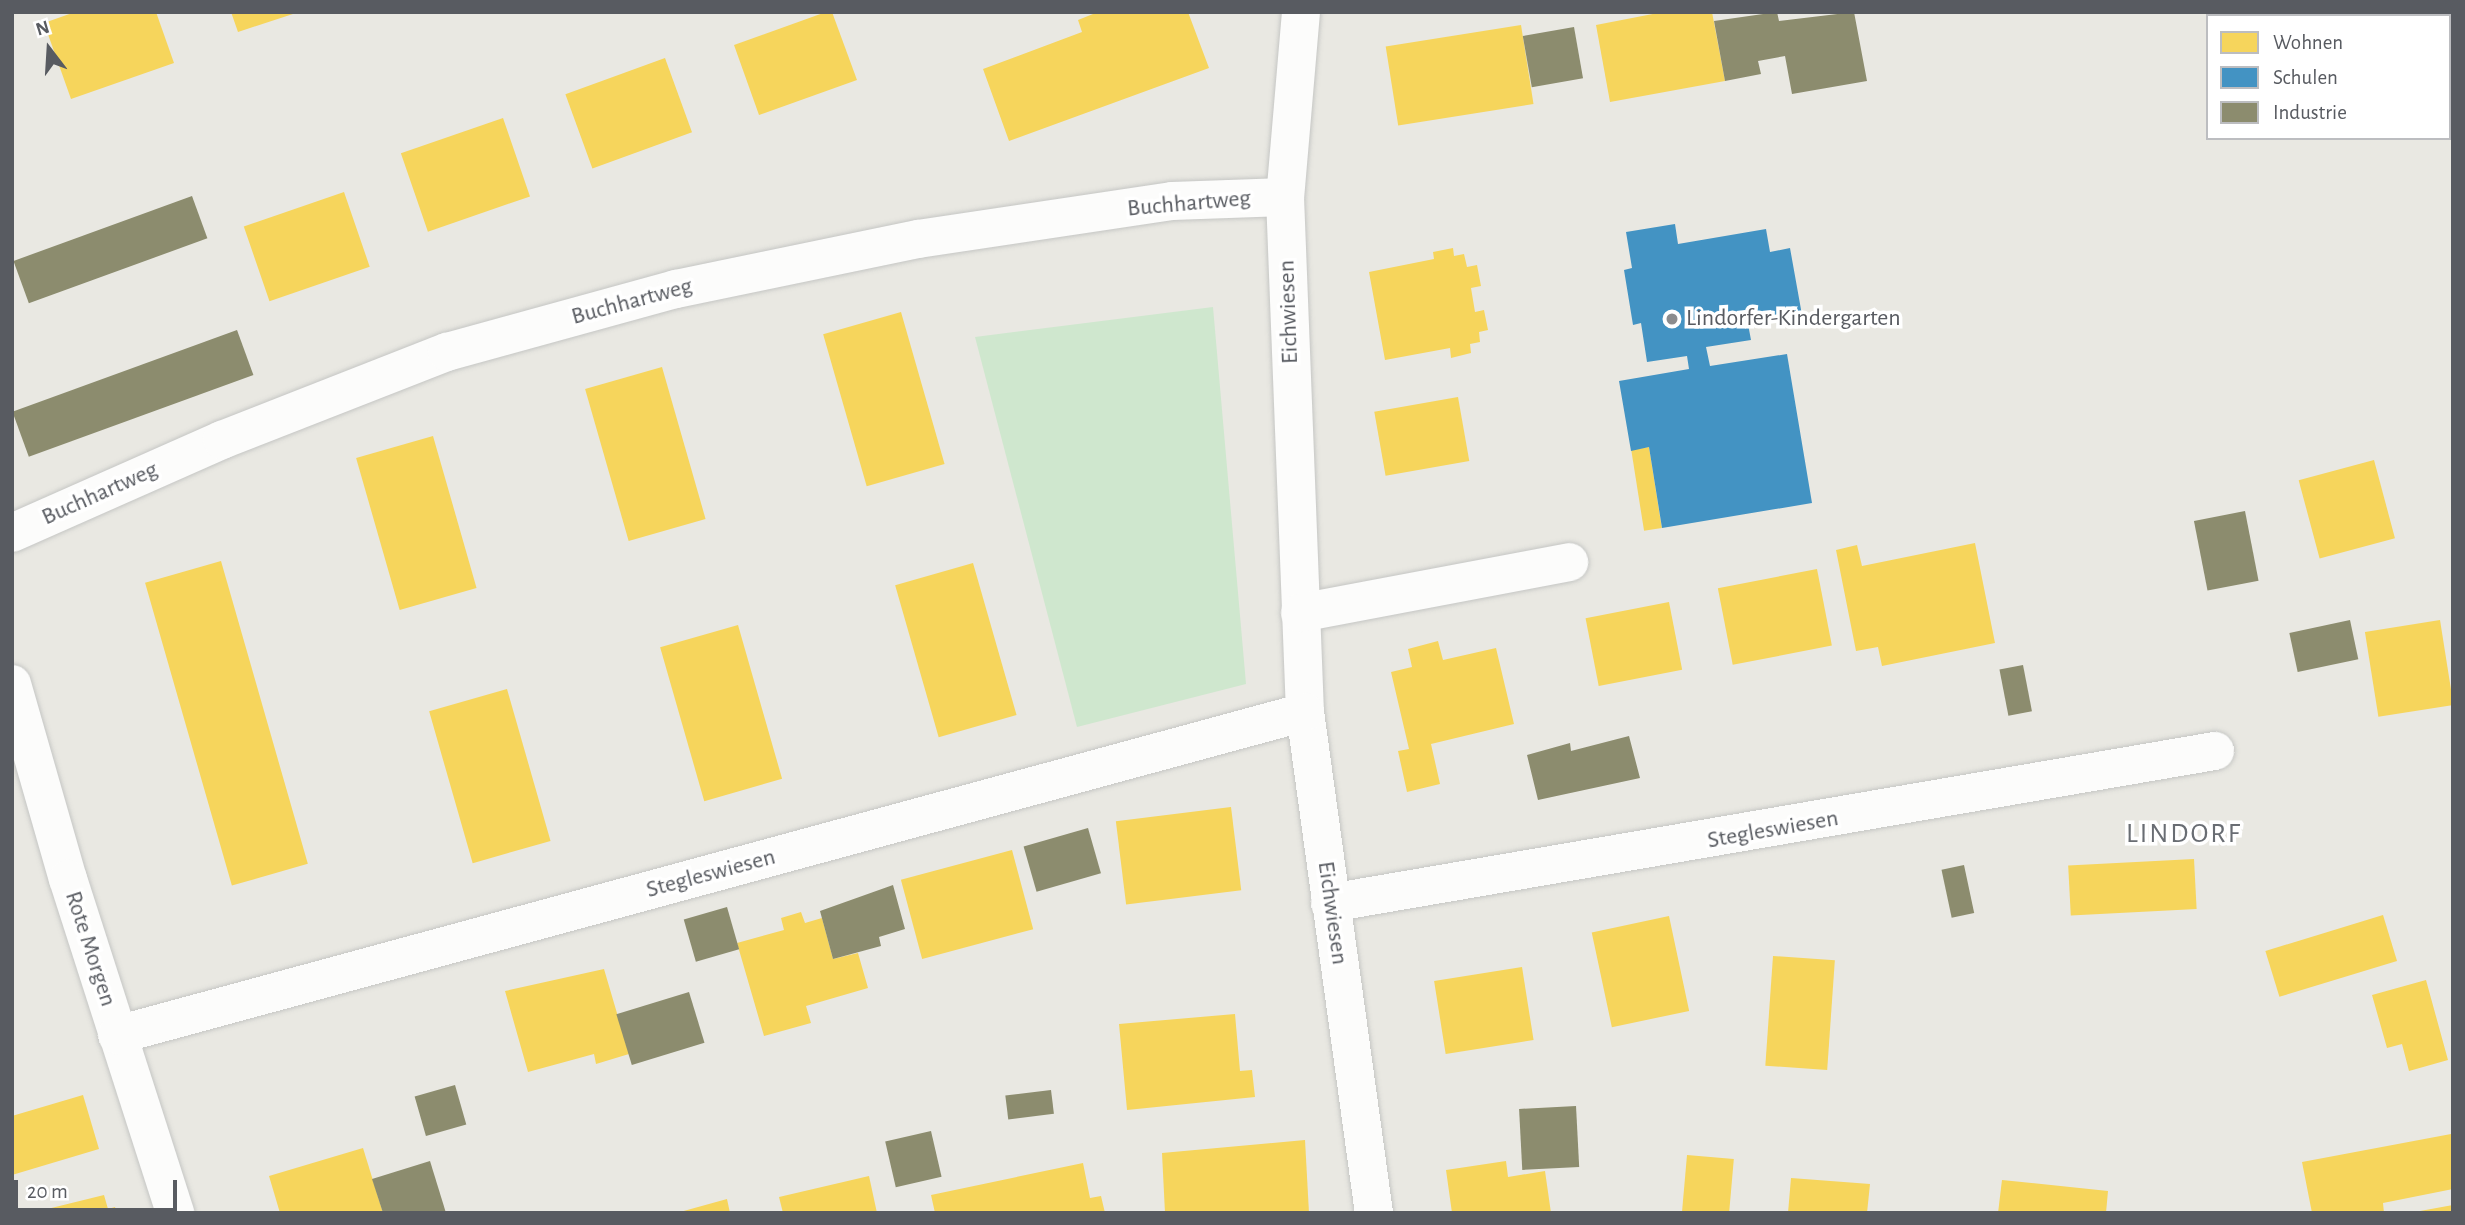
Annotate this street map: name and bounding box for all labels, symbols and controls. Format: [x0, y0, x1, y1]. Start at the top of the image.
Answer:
north arrow [14, 14, 84, 84]
legend [2206, 14, 2451, 140]
text: N [34, 17, 52, 39]
text: Wohnen [2273, 32, 2343, 53]
text: Schulen [2273, 67, 2338, 88]
text: Industrie [2273, 102, 2347, 123]
street label: Buchhartweg [1126, 184, 1252, 224]
street label: Eichwiesen [1273, 260, 1305, 364]
street label: Buchhartweg [568, 272, 696, 332]
place label: Lindorfer-Kindergarten [1686, 305, 1901, 333]
marker: Lindorfer-Kindergarten [1664, 311, 1680, 327]
street label: Buchhartweg [38, 456, 162, 532]
street label: Stegleswiesen [1705, 804, 1841, 856]
district label: LINDORF [2127, 817, 2241, 851]
street label: Stegleswiesen [643, 843, 779, 905]
street label: Eichwiesen [1311, 859, 1353, 967]
street label: Rote Morgen [58, 888, 122, 1010]
scale bar [18, 1166, 180, 1210]
text: 20 m [27, 1181, 68, 1202]

